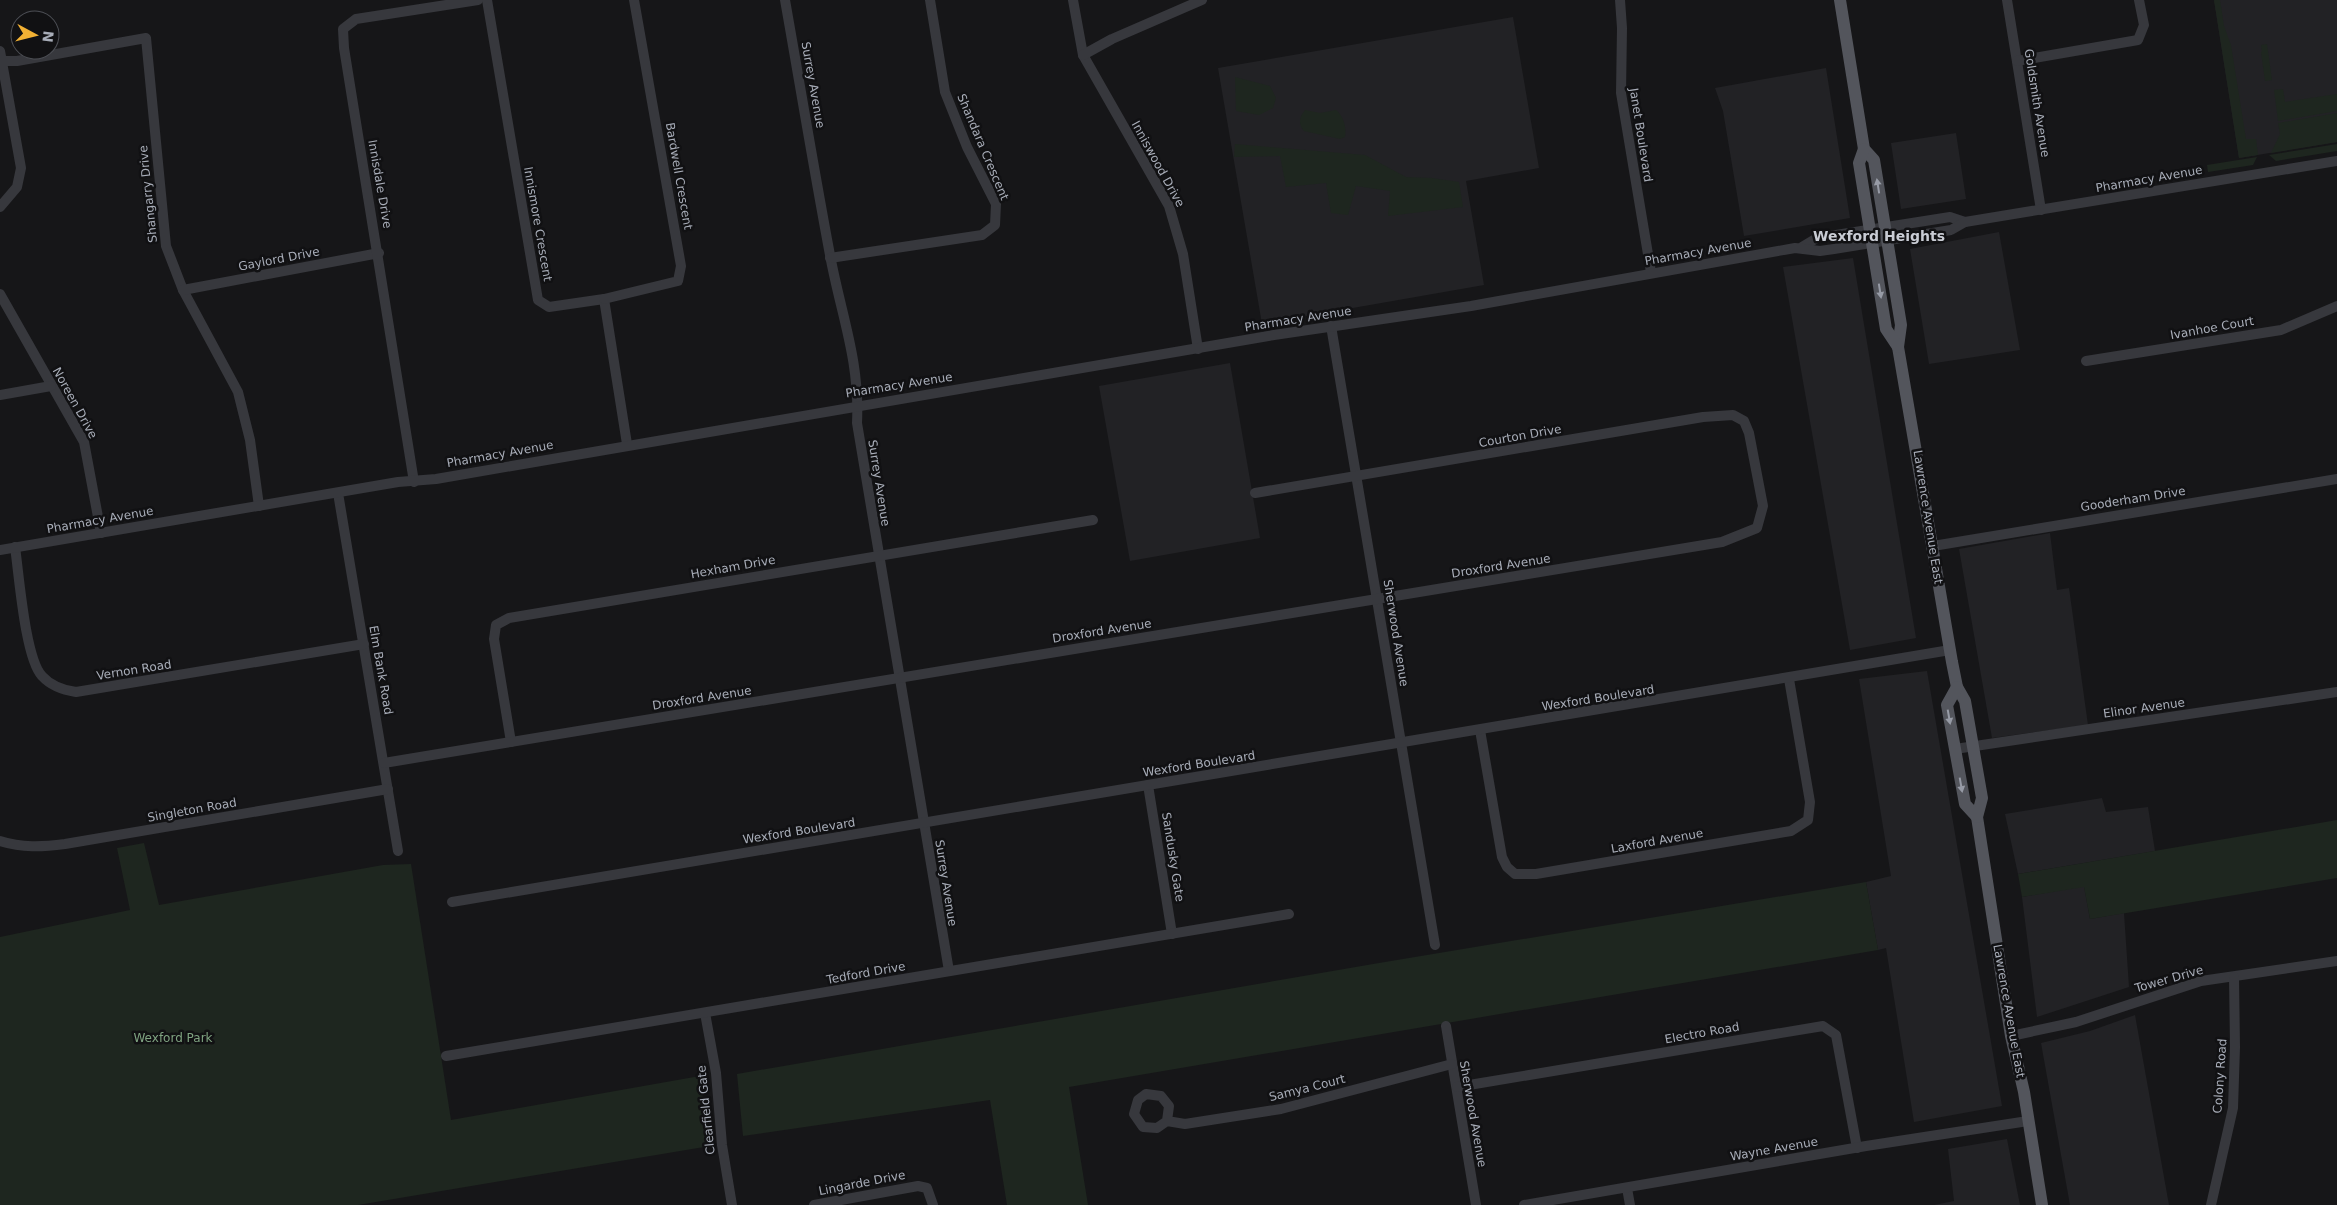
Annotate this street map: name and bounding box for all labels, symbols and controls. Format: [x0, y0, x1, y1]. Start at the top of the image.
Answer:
north arrow [10, 10, 60, 60]
text: N [39, 30, 57, 43]
street label: Surrey Avenue [799, 41, 827, 129]
street label: Goldsmith Avenue [2022, 48, 2052, 158]
street label: Janet Boulevard [1626, 86, 1655, 183]
street label: Shandara Crescent [954, 92, 1012, 203]
street label: Inniswood Drive [1129, 119, 1187, 209]
street label: Bardwell Crescent [663, 121, 695, 231]
street label: Innisdale Drive [365, 139, 395, 229]
street label: Shangarry Drive [136, 145, 160, 243]
street label: Pharmacy Avenue [2095, 163, 2203, 195]
street label: Innismore Crescent [521, 166, 555, 283]
one-way arrow [1874, 178, 1882, 194]
district label: Wexford Heights [1813, 228, 1945, 244]
street label: Pharmacy Avenue [1644, 236, 1752, 268]
street label: Gaylord Drive [237, 244, 321, 274]
one-way arrow [1876, 284, 1884, 300]
street label: Pharmacy Avenue [1244, 304, 1352, 334]
street label: Ivanhoe Court [2169, 314, 2255, 342]
street label: Noreen Drive [50, 365, 100, 441]
street label: Pharmacy Avenue [845, 370, 953, 400]
street label: Courton Drive [1478, 422, 1562, 450]
street label: Pharmacy Avenue [446, 438, 554, 470]
street label: Surrey Avenue [865, 439, 893, 527]
street label: Lawrence Avenue East [1910, 449, 1946, 585]
street label: Gooderham Drive [2079, 484, 2187, 514]
street label: Pharmacy Avenue [46, 504, 154, 536]
street label: Droxford Avenue [1450, 551, 1552, 581]
street label: Hexham Drive [690, 553, 776, 581]
street label: Sherwood Avenue [1381, 579, 1411, 687]
street label: Droxford Avenue [1051, 616, 1153, 646]
street label: Elm Bank Road [366, 624, 396, 716]
street label: Vernon Road [95, 657, 173, 683]
street label: Wexford Boulevard [1541, 682, 1655, 714]
street label: Droxford Avenue [651, 683, 753, 713]
street label: Elinor Avenue [2102, 695, 2186, 721]
one-way arrow [1945, 710, 1953, 725]
street label: Wexford Boulevard [1142, 748, 1256, 780]
one-way arrow [1958, 778, 1966, 794]
street label: Singleton Road [146, 795, 238, 825]
street label: Sandusky Gate [1159, 811, 1187, 903]
street label: Wexford Boulevard [742, 815, 856, 847]
street label: Laxford Avenue [1610, 826, 1704, 856]
street label: Surrey Avenue [932, 839, 960, 927]
street label: Lawrence Avenue East [1990, 943, 2028, 1079]
street label: Tedford Drive [824, 959, 907, 987]
street label: Tower Drive [2132, 963, 2205, 996]
street label: Electro Road [1664, 1020, 1740, 1046]
park label: Wexford Park [133, 1031, 213, 1045]
street label: Colony Road [2210, 1038, 2230, 1114]
street label: Sherwood Avenue [1457, 1060, 1489, 1168]
street label: Clearfield Gate [694, 1065, 718, 1155]
street label: Samya Court [1268, 1072, 1347, 1104]
street label: Wayne Avenue [1729, 1134, 1819, 1164]
street label: Lingarde Drive [817, 1168, 907, 1198]

